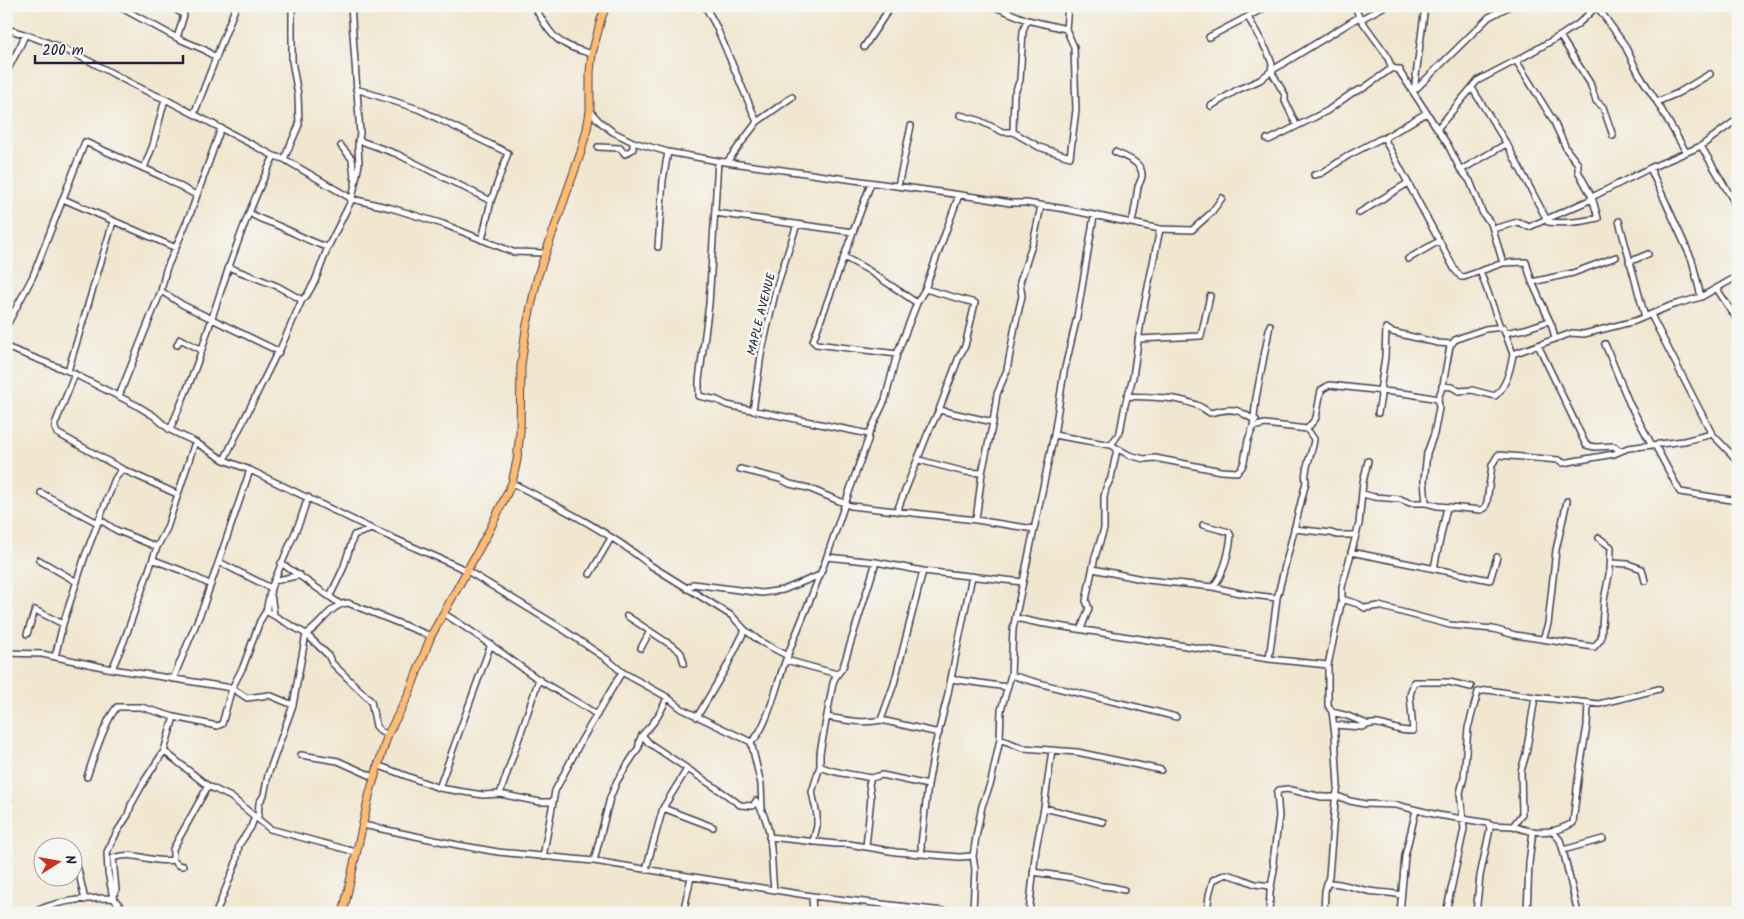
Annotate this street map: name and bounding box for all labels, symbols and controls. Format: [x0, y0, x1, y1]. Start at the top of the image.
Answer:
scale bar [35, 32, 182, 64]
text: 200 m [42, 39, 84, 63]
street label: MAPLE AVENUE [742, 270, 781, 358]
north arrow [32, 836, 82, 886]
text: N [58, 853, 81, 866]

